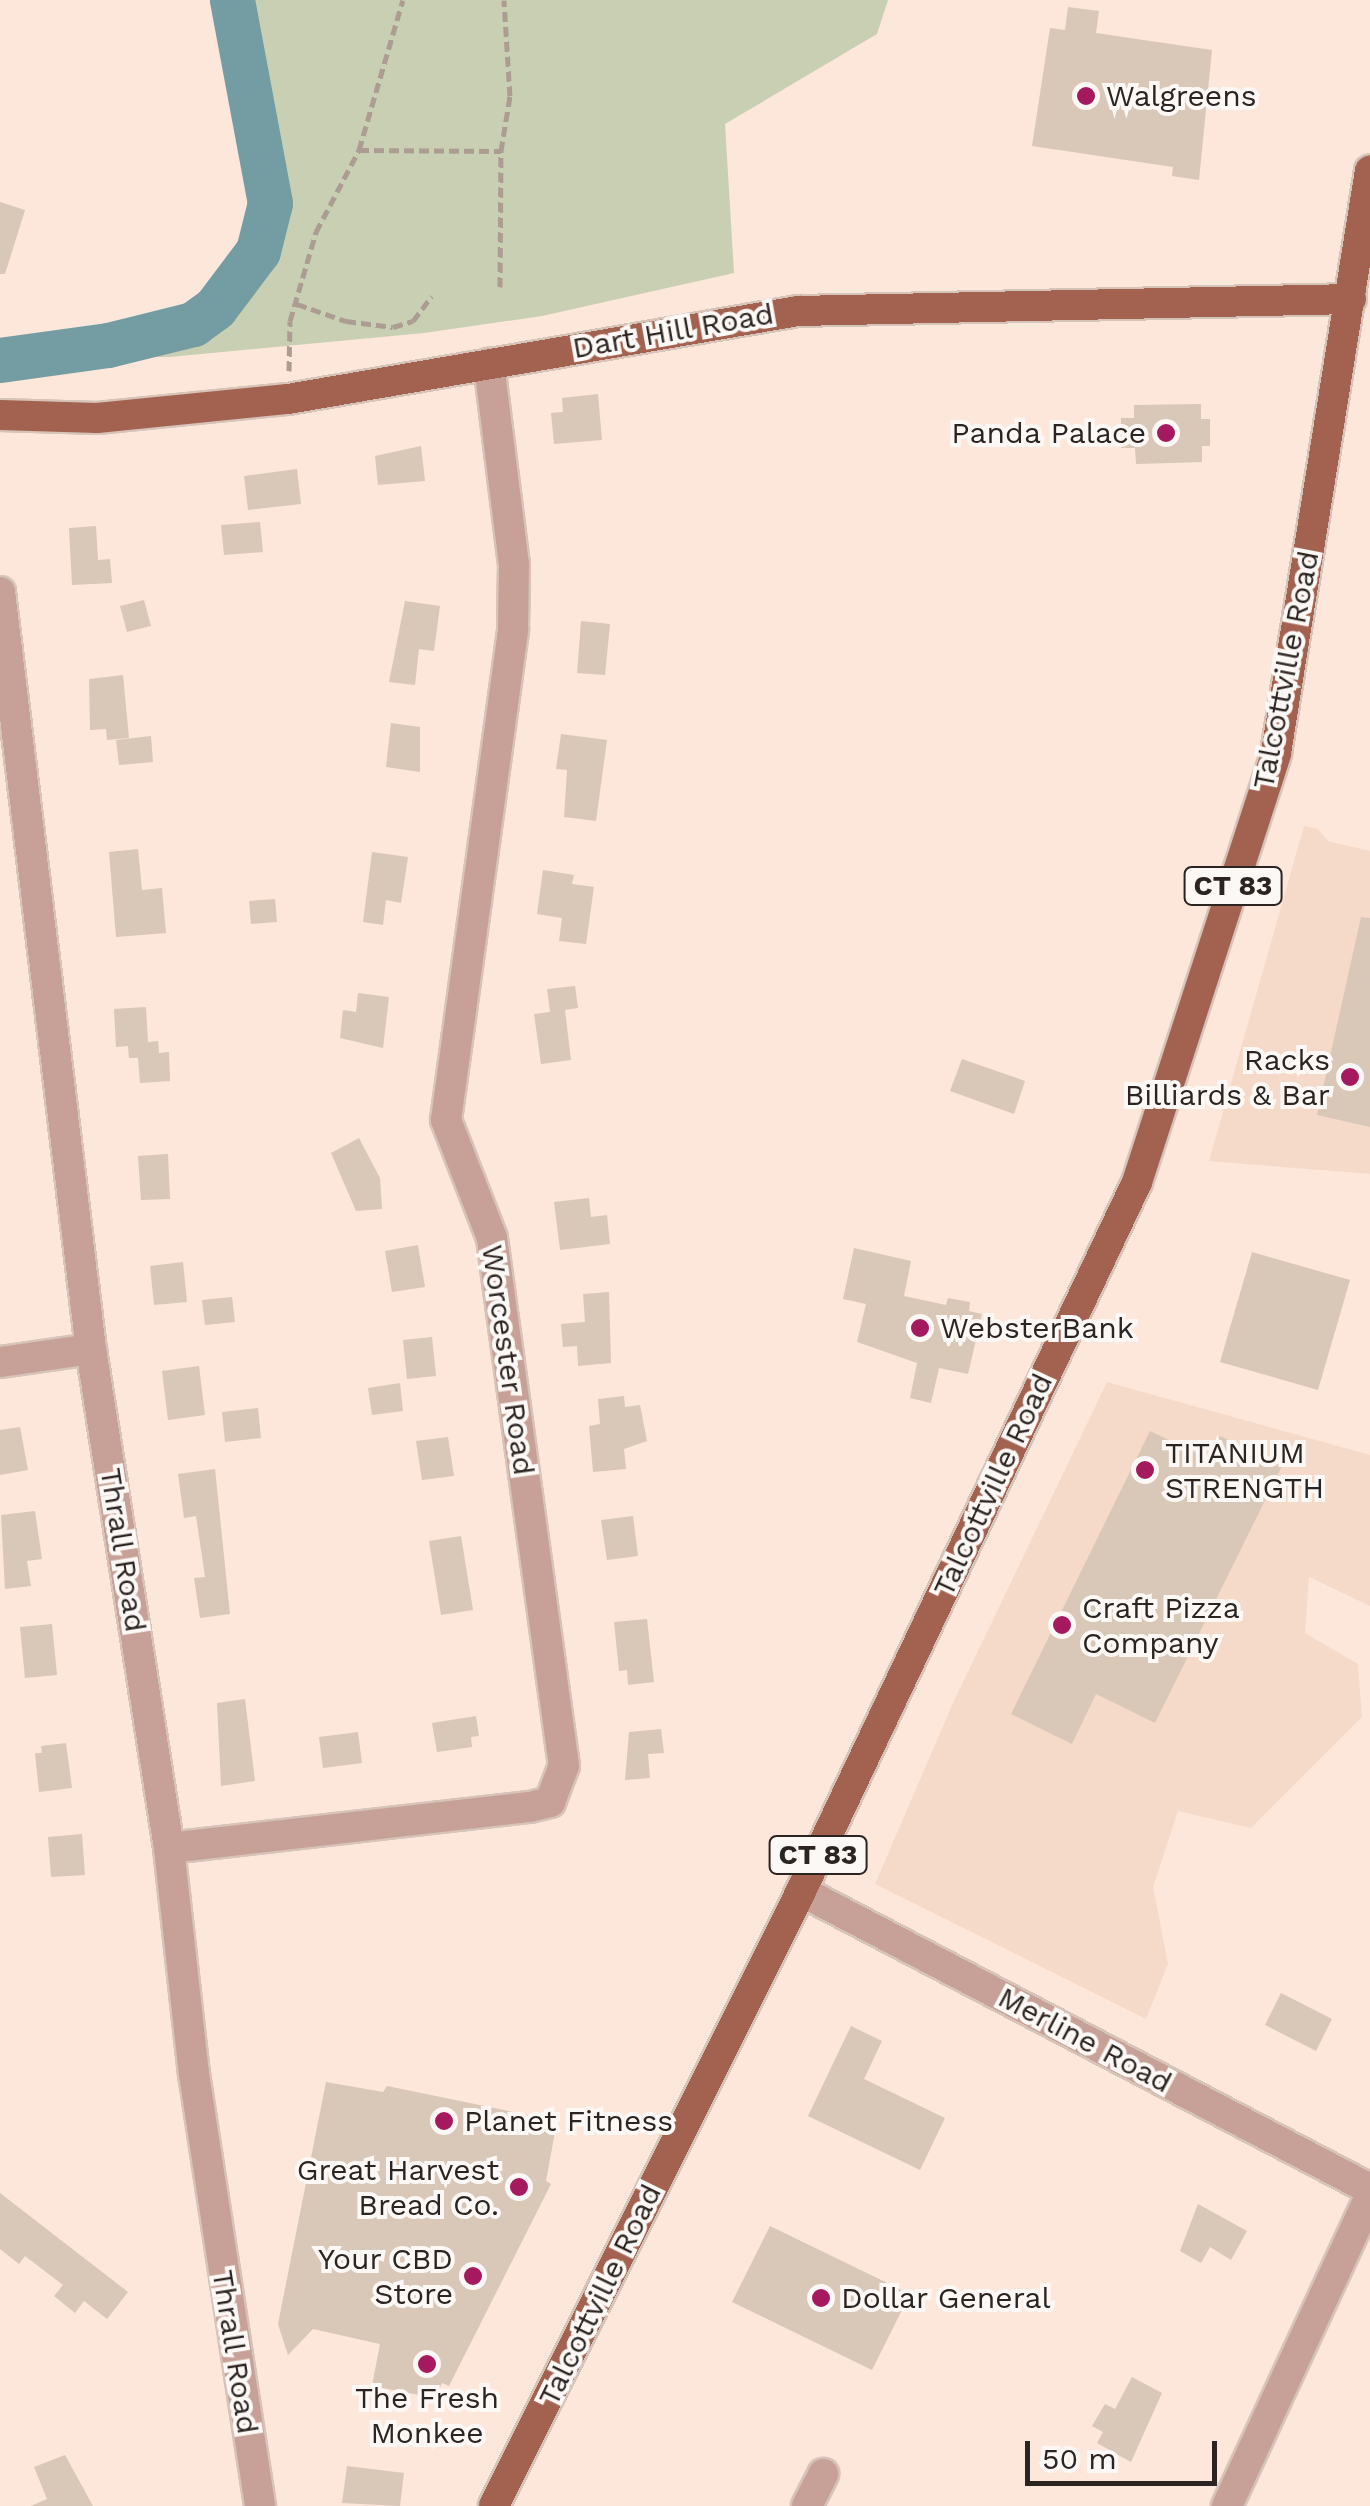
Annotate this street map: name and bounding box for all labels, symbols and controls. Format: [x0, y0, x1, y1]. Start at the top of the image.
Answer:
place label: Walgreens [1106, 78, 1257, 114]
marker: Walgreens [1075, 85, 1097, 107]
street label: Dart Hill Road [569, 296, 777, 366]
place label: Panda Palace [951, 415, 1146, 451]
marker: Panda Palace [1155, 422, 1177, 444]
street label: Talcottville Road [1245, 548, 1327, 792]
road number: CT 83 [1183, 863, 1283, 909]
place label: Racks Billiards & Bar [1125, 1042, 1330, 1112]
marker: Racks Billiards & Bar [1339, 1066, 1361, 1088]
street label: Worcester Road [474, 1242, 542, 1478]
place label: WebsterBank [940, 1310, 1134, 1346]
marker: WebsterBank [909, 1317, 931, 1339]
street label: Talcottville Road [926, 1368, 1060, 1602]
place label: TITANIUM STRENGTH [1165, 1435, 1324, 1506]
marker: TITANIUM STRENGTH [1134, 1459, 1156, 1481]
street label: Thrall Road [92, 1465, 154, 1635]
place label: Craft Pizza Company [1082, 1590, 1240, 1660]
marker: Craft Pizza Company [1051, 1614, 1073, 1636]
road number: CT 83 [768, 1832, 868, 1878]
street label: Merline Road [992, 1979, 1178, 2101]
place label: Planet Fitness [464, 2103, 673, 2139]
marker: Planet Fitness [433, 2110, 455, 2132]
place label: Great Harvest Bread Co. [297, 2152, 499, 2222]
marker: Great Harvest Bread Co. [508, 2176, 530, 2198]
street label: Talcottville Road [531, 2178, 669, 2412]
place label: Your CBD Store [317, 2241, 453, 2312]
marker: Your CBD Store [462, 2265, 484, 2287]
street label: Thrall Road [204, 2267, 266, 2437]
place label: Dollar General [841, 2280, 1051, 2316]
marker: Dollar General [810, 2287, 832, 2309]
marker: The Fresh Monkee [416, 2353, 438, 2375]
place label: The Fresh Monkee [355, 2380, 499, 2450]
scale bar [1030, 2421, 1222, 2483]
text: 50 m [1042, 2441, 1117, 2476]

